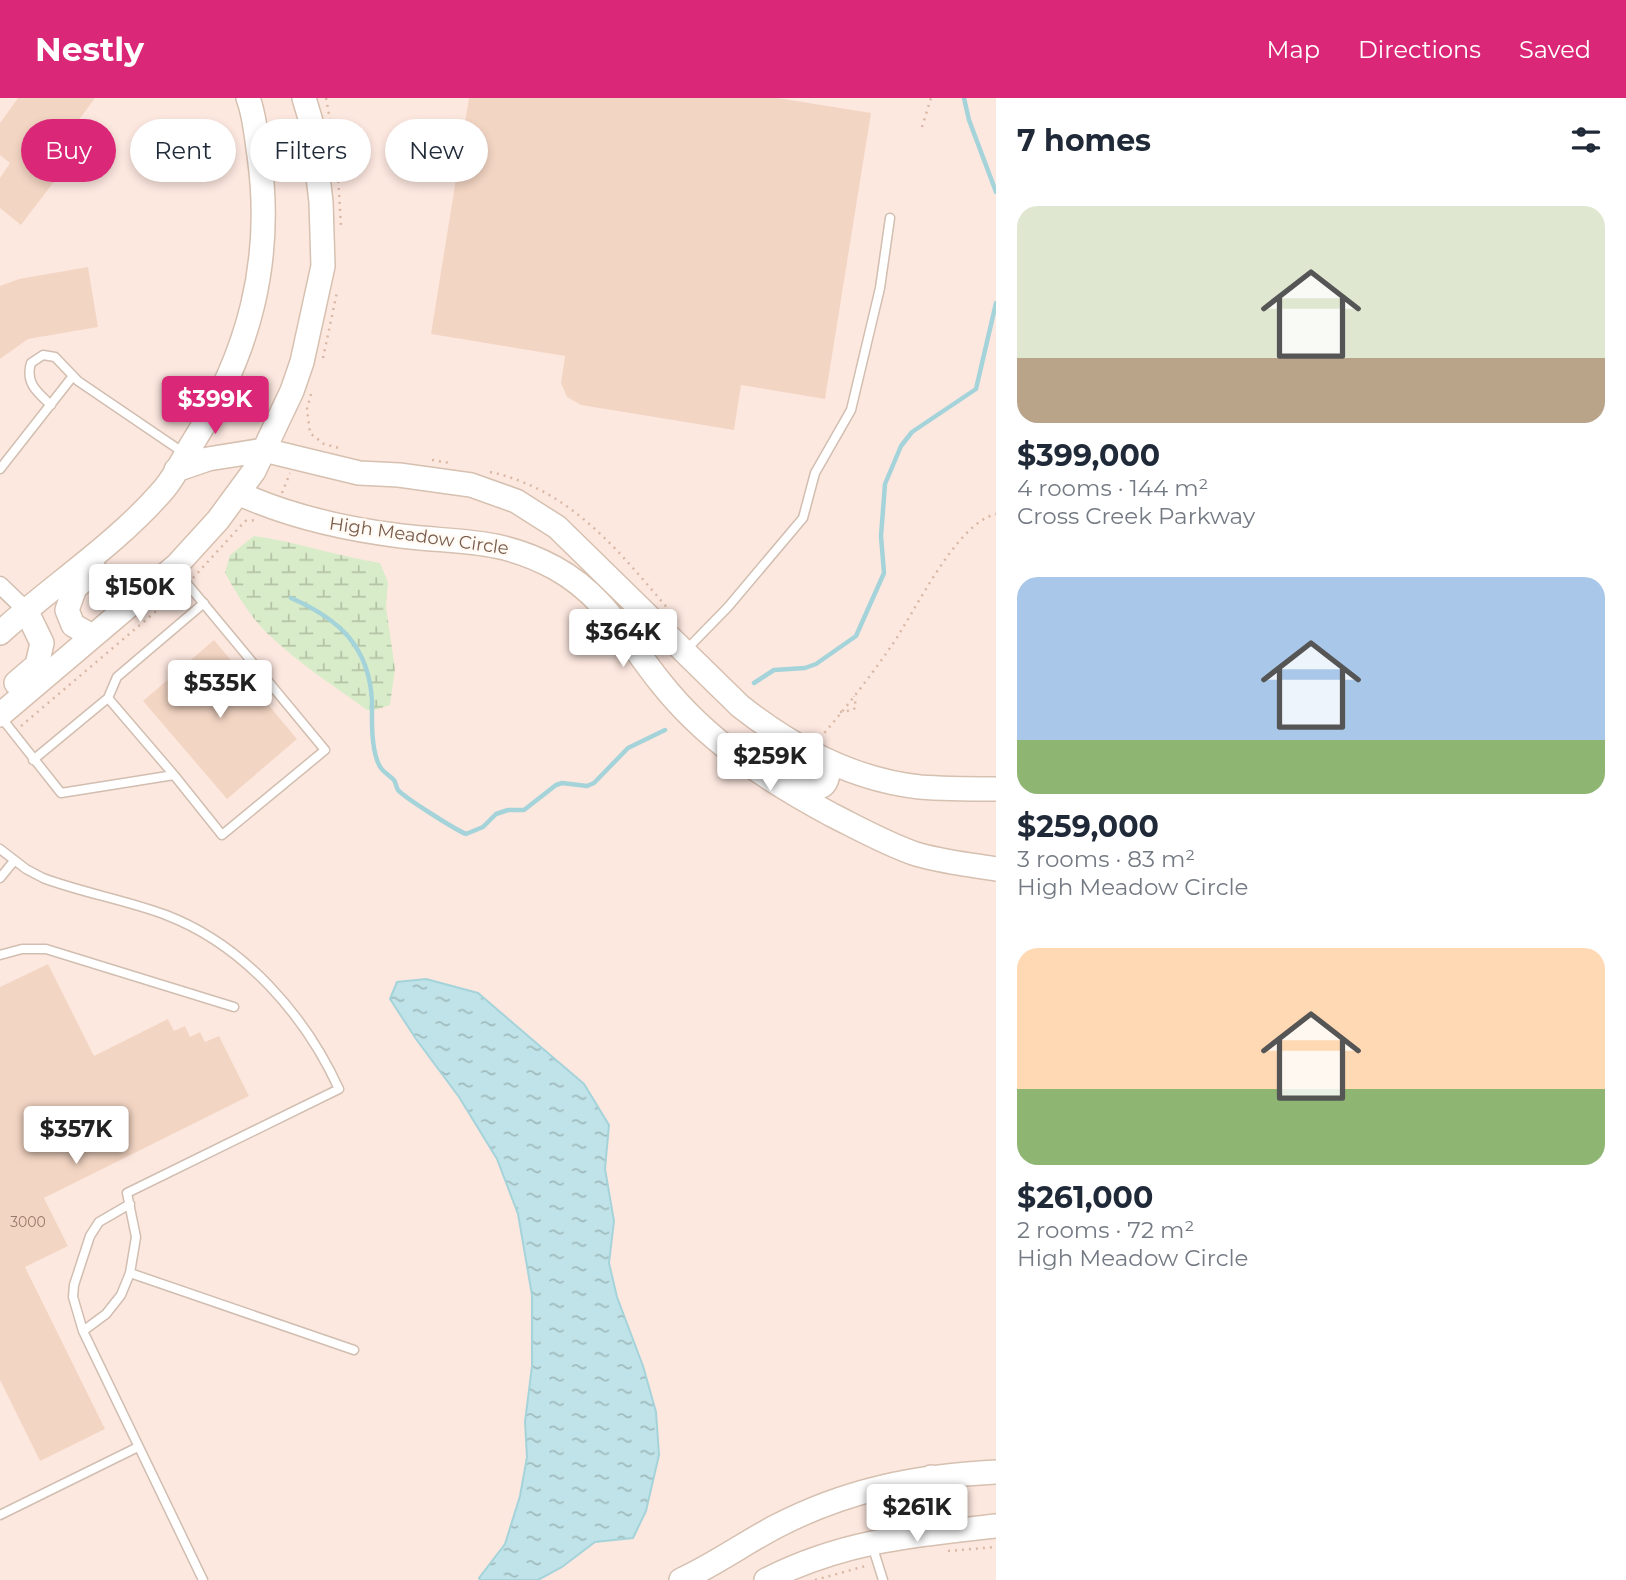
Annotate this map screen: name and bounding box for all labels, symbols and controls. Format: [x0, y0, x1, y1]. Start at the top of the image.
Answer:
text: Nestly [35, 29, 144, 69]
text: Map [1267, 35, 1320, 64]
text: Directions [1358, 35, 1481, 64]
text: Saved [1519, 35, 1591, 64]
chip: Buy [21, 119, 116, 182]
chip: Rent [130, 119, 236, 182]
chip: Filters [250, 119, 371, 182]
chip: New [385, 119, 488, 182]
icon: filters [1567, 121, 1605, 159]
text: 7 homes [1017, 122, 1151, 159]
icon: home [1248, 251, 1374, 377]
pin: $399K [166, 376, 264, 436]
text: $399K [178, 385, 252, 413]
text: $399,000 [1017, 437, 1160, 474]
text: 4 rooms · 144 m² [1017, 474, 1209, 502]
text: Cross Creek Parkway [1017, 502, 1255, 530]
street label: High Meadow Circle [328, 512, 510, 560]
pin: $150K [91, 564, 189, 624]
text: $150K [105, 573, 175, 601]
pin: $364K [574, 610, 672, 669]
text: $364K [585, 618, 661, 646]
icon: home [1248, 622, 1374, 748]
pin: $535K [171, 660, 269, 720]
text: $535K [184, 669, 256, 697]
pin: $259K [721, 734, 819, 793]
text: $259K [733, 742, 807, 770]
text: $259,000 [1017, 808, 1159, 845]
text: 3 rooms · 83 m² [1017, 845, 1195, 873]
text: High Meadow Circle [1017, 873, 1248, 901]
icon: home [1248, 993, 1374, 1119]
pin: $357K [27, 1107, 125, 1166]
text: $357K [40, 1115, 112, 1143]
text: $261,000 [1017, 1179, 1153, 1216]
house number: 3000 [10, 1213, 46, 1231]
text: 2 rooms · 72 m² [1017, 1216, 1194, 1244]
text: High Meadow Circle [1017, 1244, 1248, 1272]
pin: $261K [868, 1484, 966, 1544]
text: $261K [883, 1493, 951, 1521]

